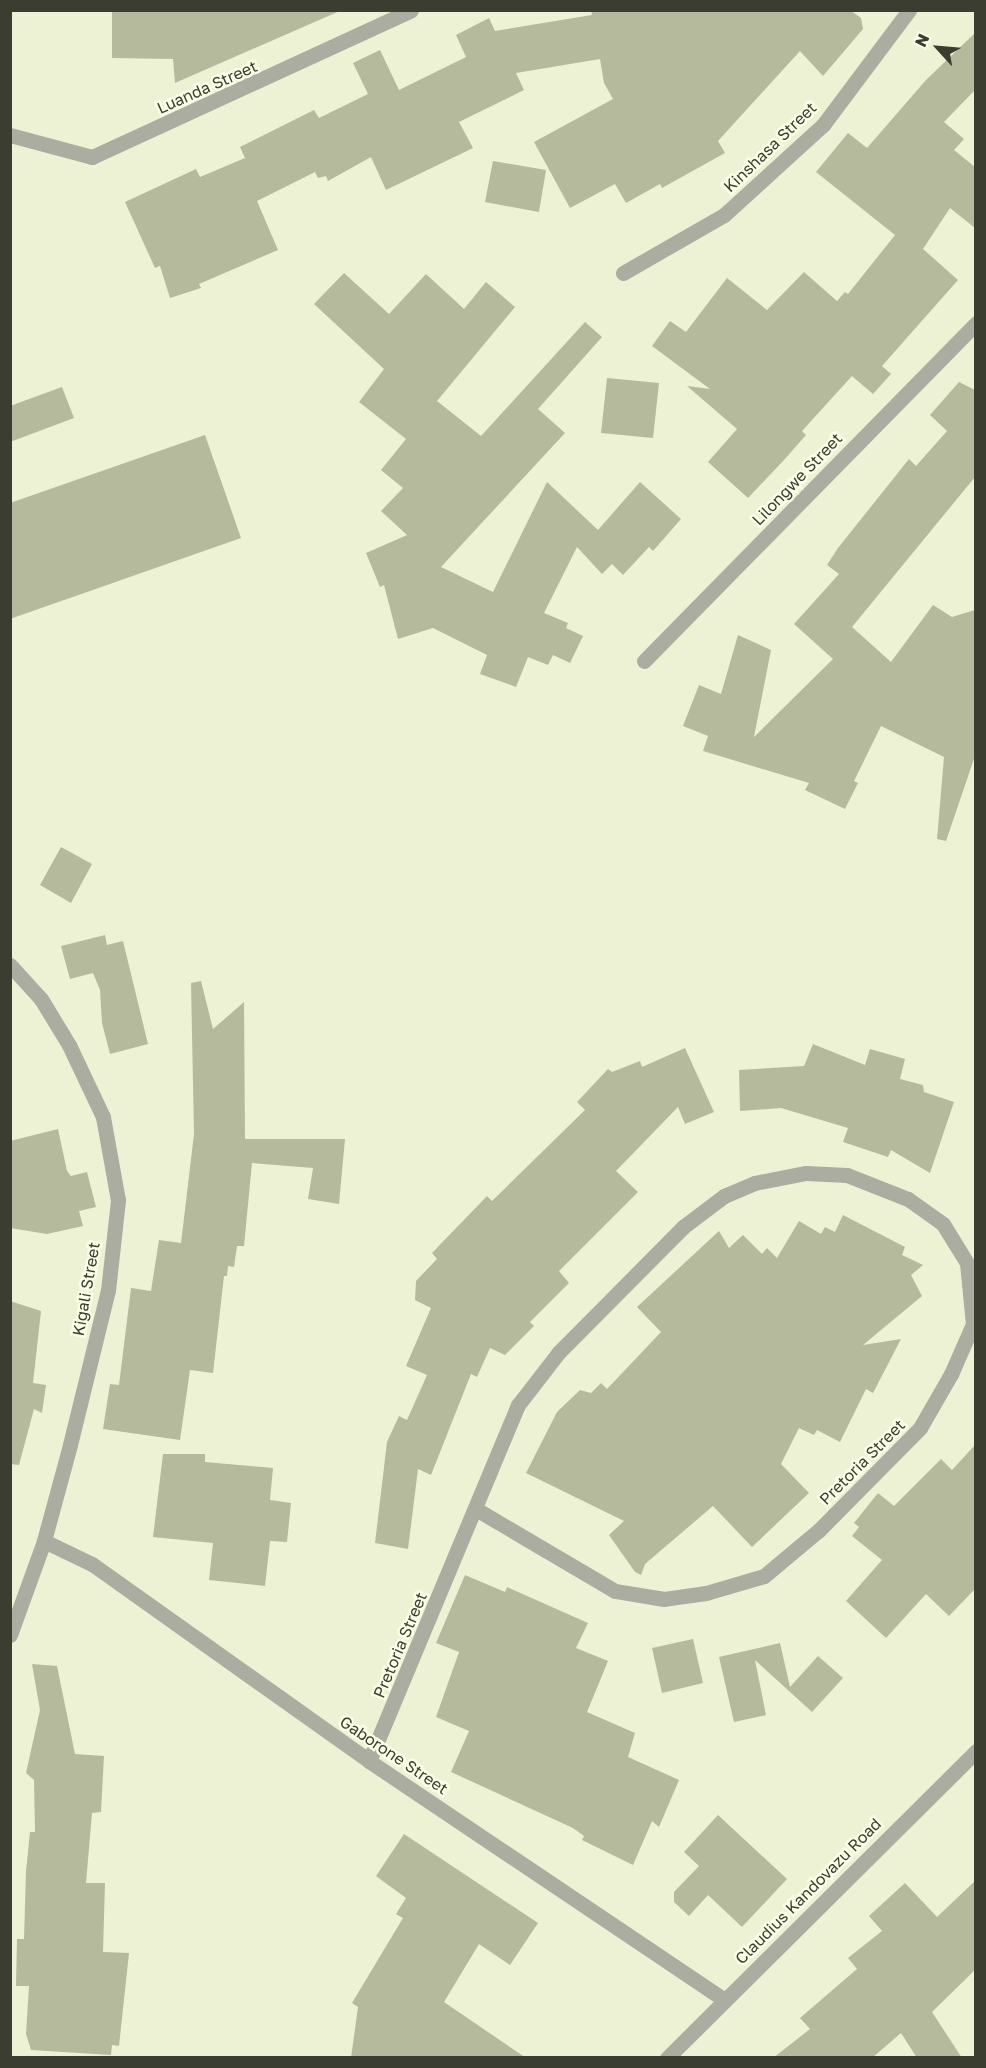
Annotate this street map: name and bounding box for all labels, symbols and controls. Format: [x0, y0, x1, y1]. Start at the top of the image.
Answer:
north arrow [908, 18, 968, 78]
text: N [910, 30, 933, 50]
street label: Luanda Street [154, 56, 260, 118]
street label: Kinshasa Street [720, 98, 820, 196]
street label: Lilongwe Street [748, 429, 846, 529]
street label: Kigali Street [68, 1241, 104, 1337]
street label: Pretoria Street [815, 1415, 909, 1509]
street label: Pretoria Street [369, 1589, 431, 1701]
street label: Gaborone Street [336, 1712, 452, 1798]
street label: Claudius Kandovazu Road [731, 1814, 885, 1968]

